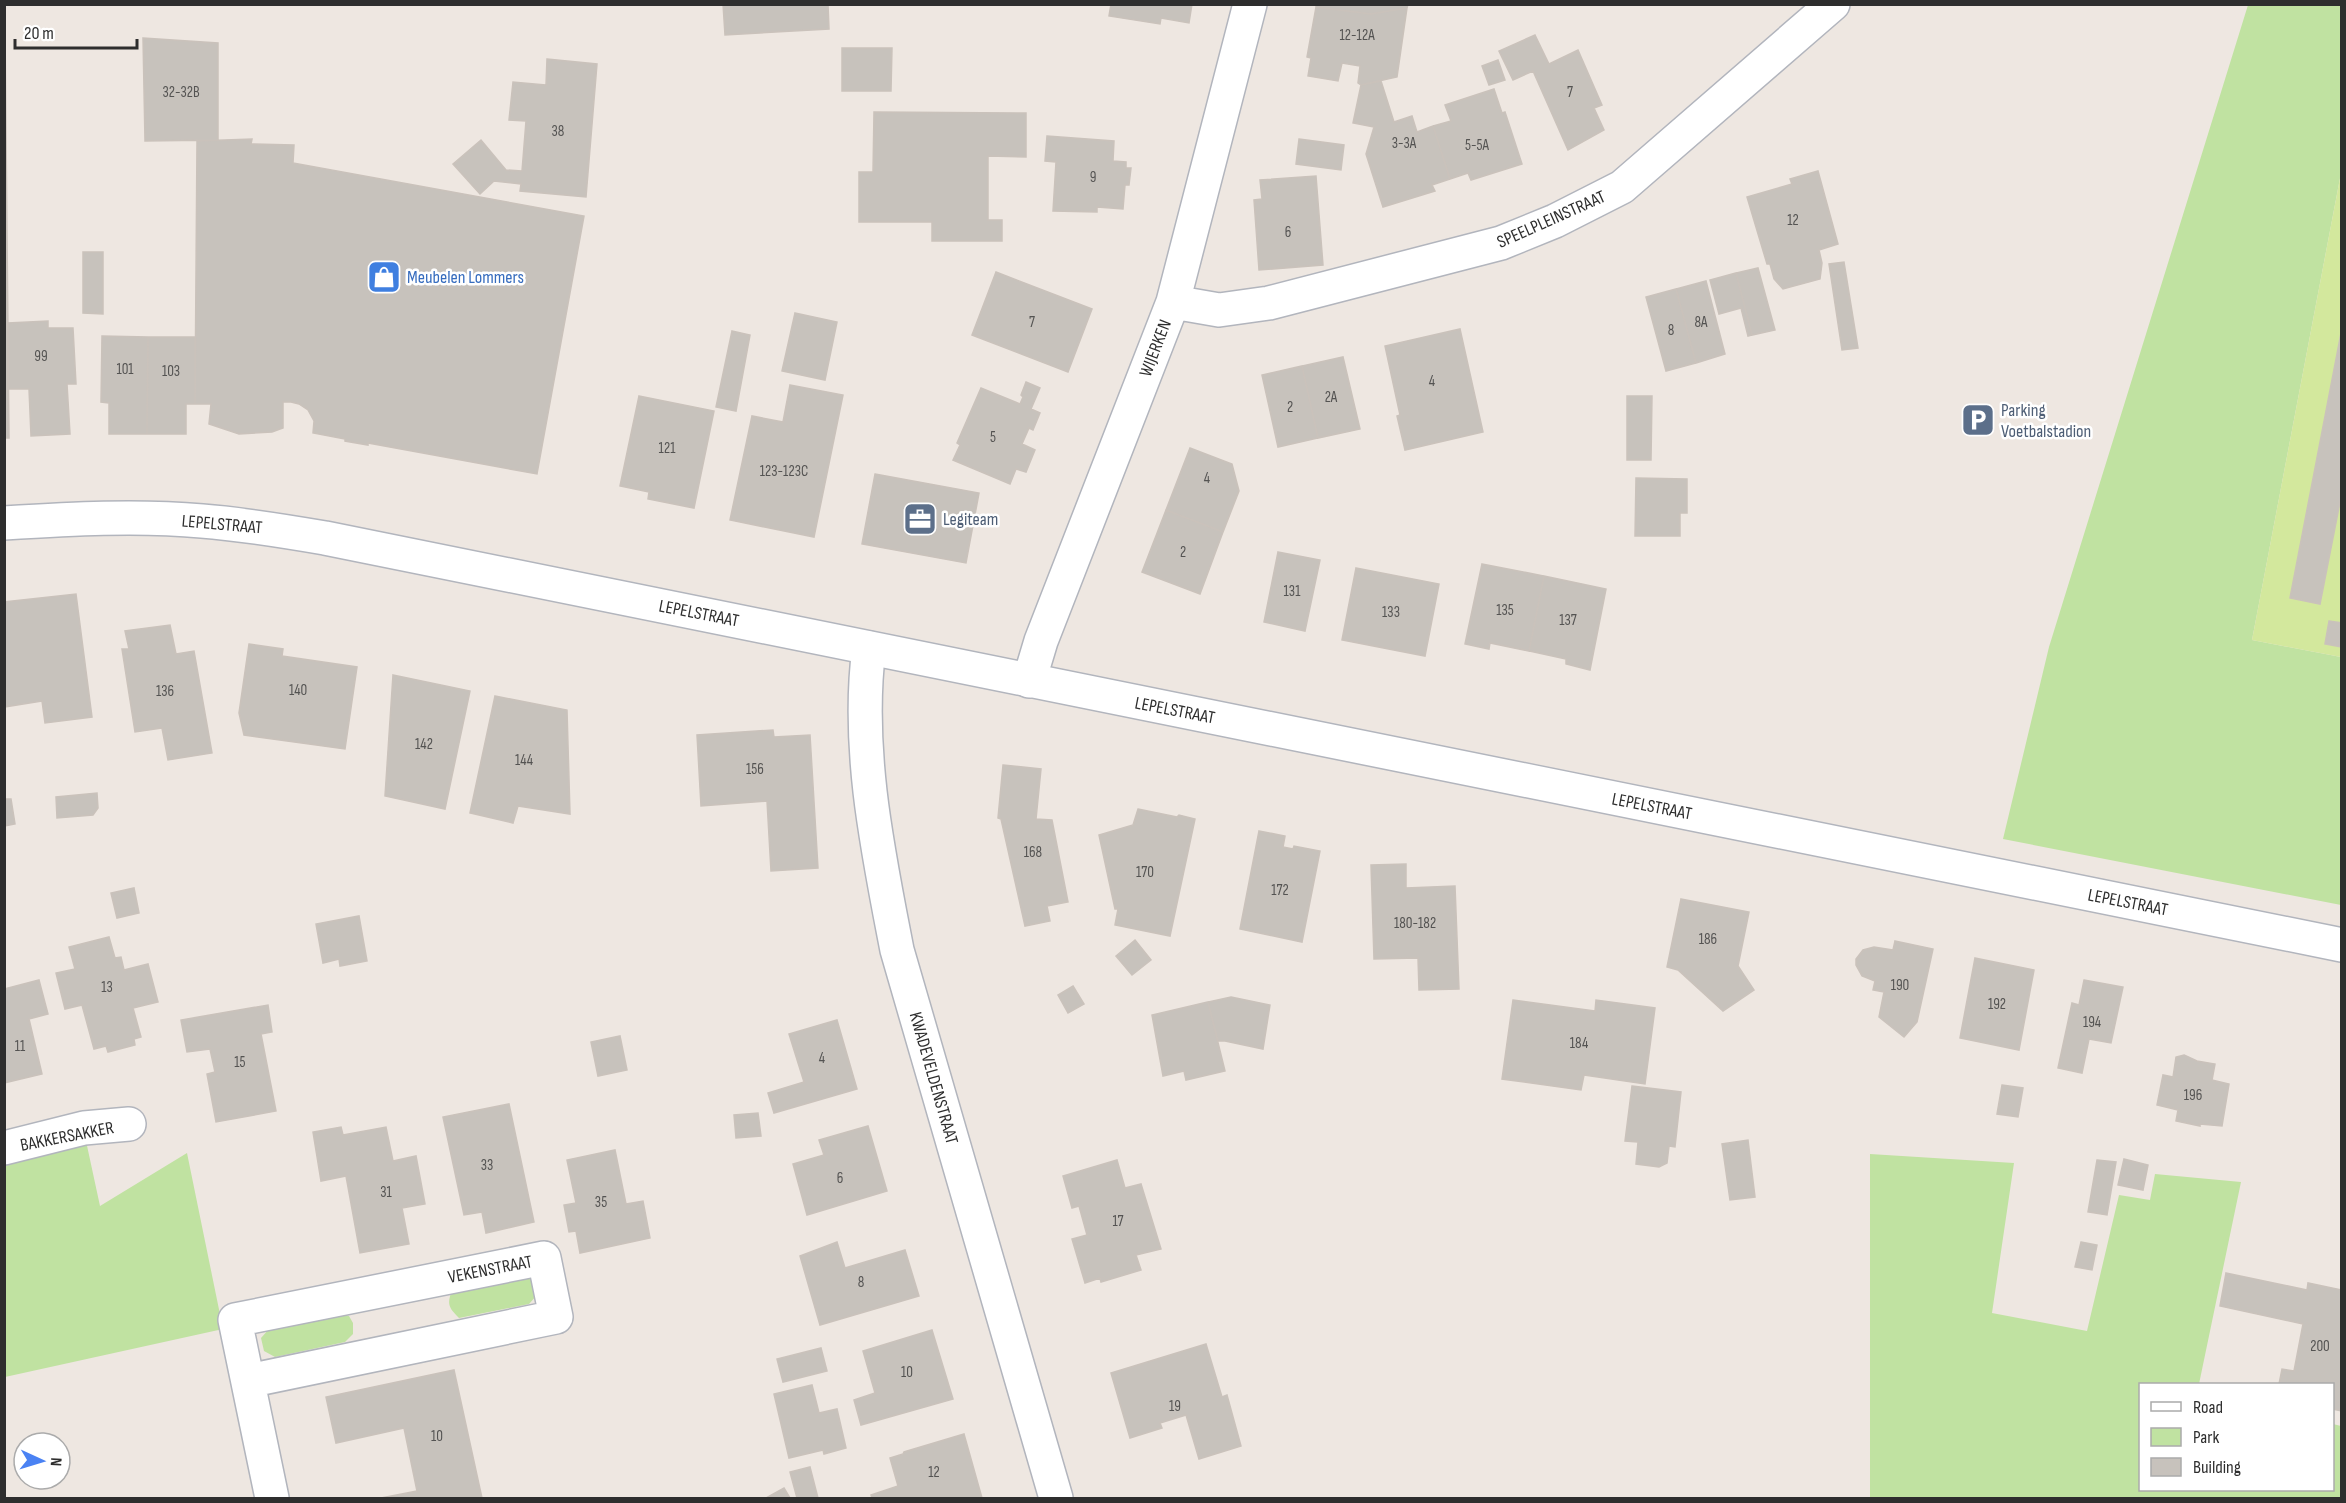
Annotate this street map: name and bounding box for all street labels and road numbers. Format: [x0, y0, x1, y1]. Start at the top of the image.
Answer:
street label: SPEELPLEINSTRAAT [1494, 186, 1609, 253]
street label: WIJERKEN [1135, 317, 1176, 380]
street label: LEPELSTRAAT [181, 511, 263, 538]
street label: LEPELSTRAAT [657, 595, 741, 632]
street label: LEPELSTRAAT [1133, 692, 1217, 729]
street label: LEPELSTRAAT [1610, 788, 1694, 825]
street label: LEPELSTRAAT [2086, 884, 2170, 921]
street label: KWADEVELDENSTRAAT [905, 1010, 962, 1147]
street label: BAKKERSAKKER [19, 1117, 116, 1156]
street label: VEKENSTRAAT [446, 1251, 534, 1288]

